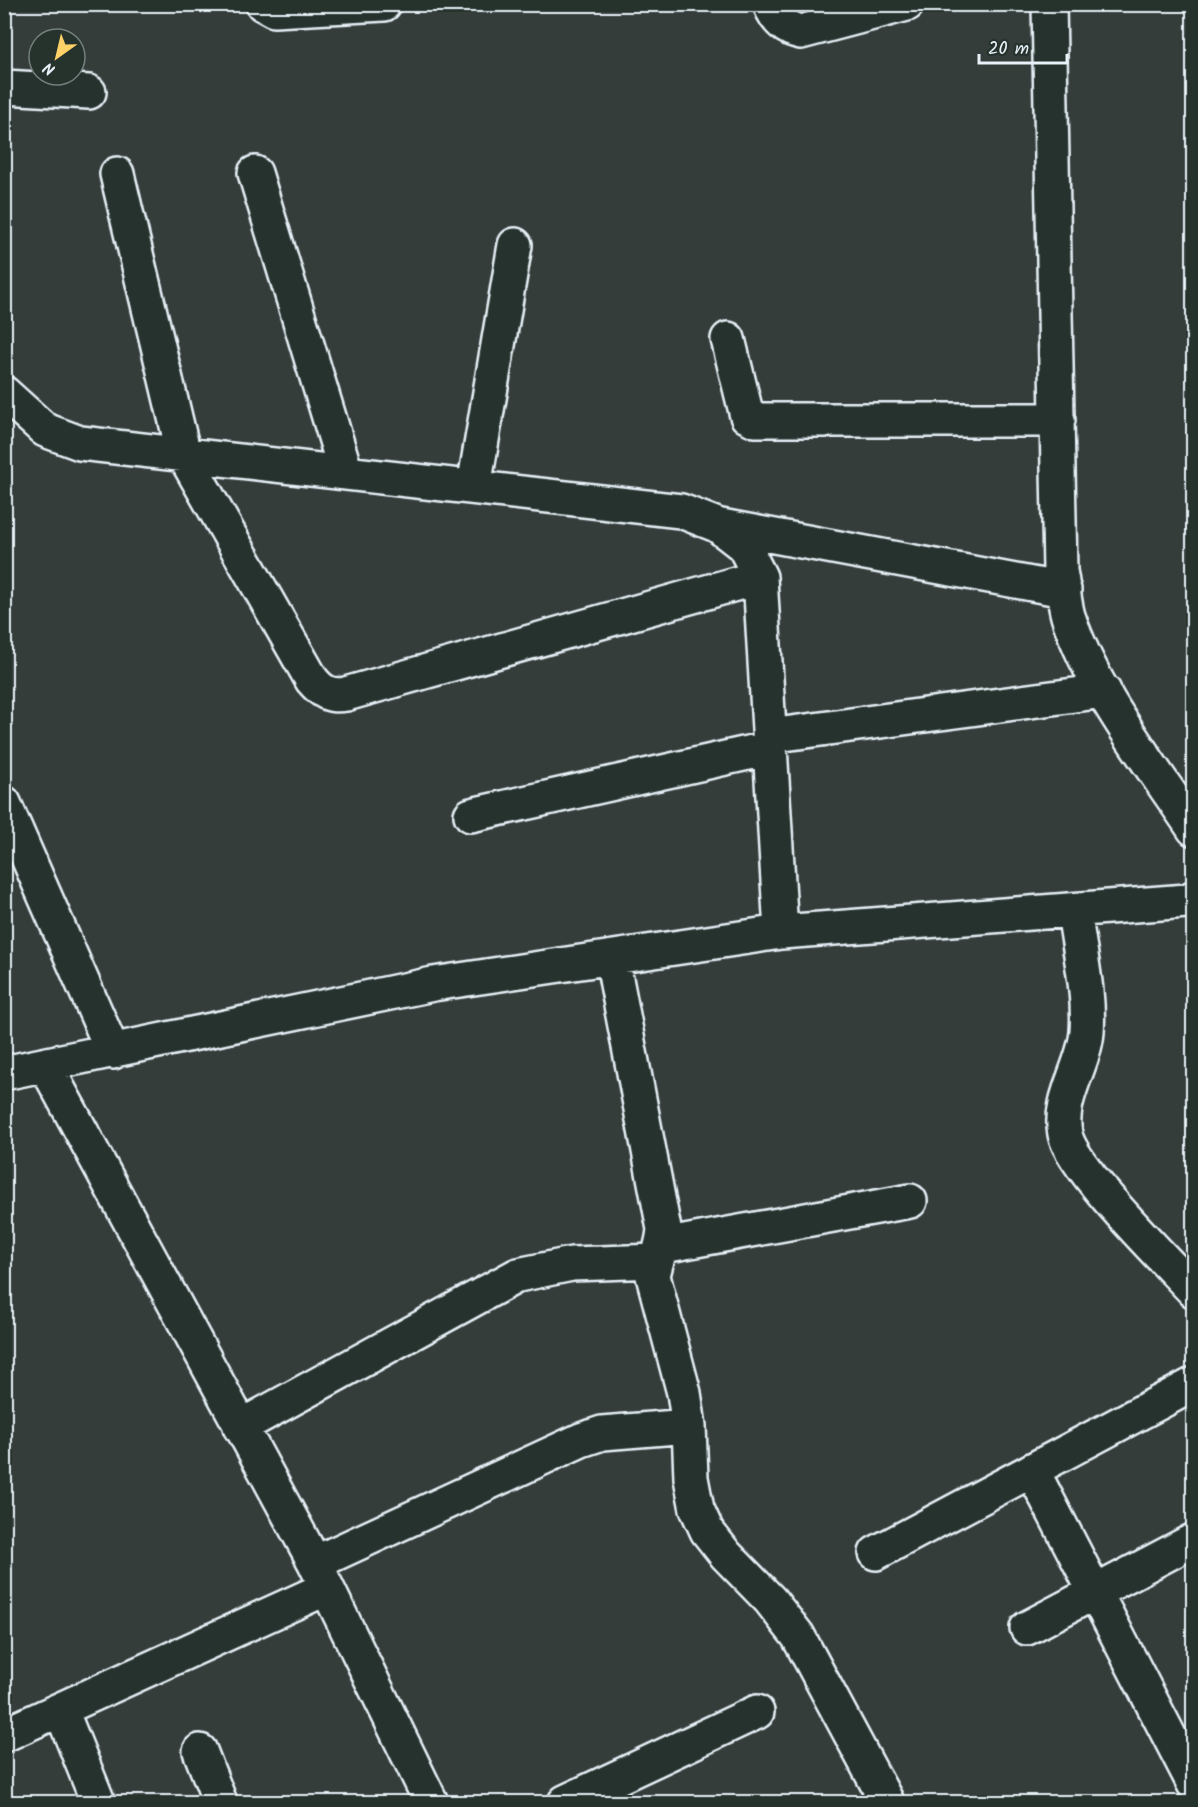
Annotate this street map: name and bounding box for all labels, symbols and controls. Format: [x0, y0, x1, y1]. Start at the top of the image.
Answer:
north arrow [27, 27, 87, 87]
scale bar [979, 27, 1068, 65]
text: 20 m [988, 35, 1029, 64]
text: N [38, 55, 61, 81]

